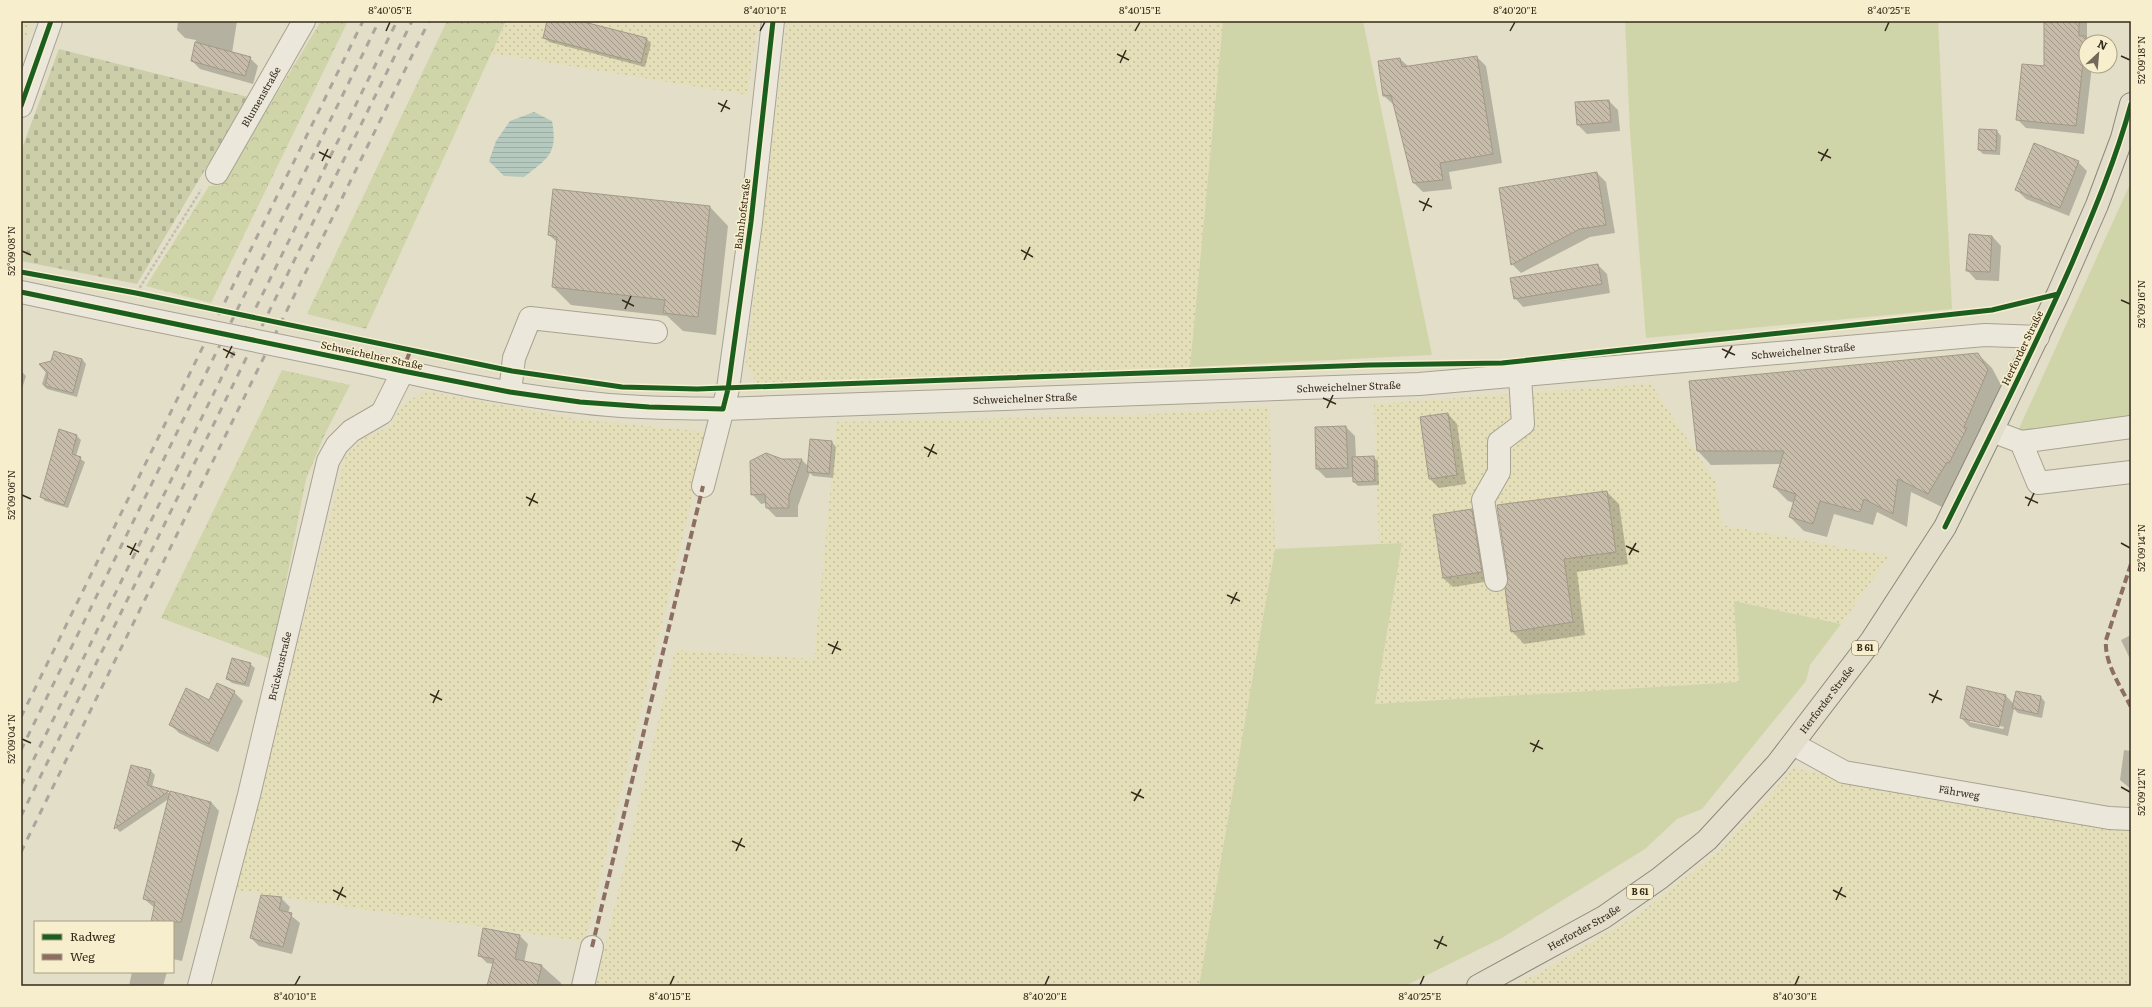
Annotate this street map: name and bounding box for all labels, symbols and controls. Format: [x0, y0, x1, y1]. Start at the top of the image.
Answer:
text: 8°40'05"E [368, 2, 412, 17]
text: 8°40'10"E [744, 2, 786, 17]
text: 8°40'15"E [1119, 2, 1161, 17]
text: 8°40'20"E [1493, 2, 1537, 17]
text: 8°40'25"E [1868, 2, 1910, 17]
north arrow [2078, 34, 2118, 74]
text: N [2095, 35, 2110, 53]
text: 52°09'18"N [2133, 36, 2148, 84]
street label: Blumenstraße [237, 63, 284, 130]
street label: Bahnhofstraße [730, 177, 753, 250]
text: 52°09'08"N [3, 226, 18, 276]
text: 52°09'16"N [2133, 280, 2148, 328]
street label: Herforder Straße [1997, 308, 2046, 388]
street label: Schweichelner Straße [320, 336, 425, 373]
street label: Schweichelner Straße [1751, 338, 1856, 362]
street label: Schweichelner Straße [1296, 377, 1401, 395]
street label: Schweichelner Straße [973, 388, 1077, 407]
text: 52°09'06"N [3, 470, 18, 520]
text: 52°09'14"N [2133, 524, 2148, 572]
street label: Brückenstraße [264, 630, 294, 702]
road number: B 61 [1852, 641, 1878, 655]
street label: Herforder Straße [1795, 662, 1857, 736]
text: 52°09'04"N [3, 714, 18, 764]
text: 52°09'12"N [2133, 768, 2148, 816]
street label: Fährweg [1937, 781, 1981, 803]
road number: B 61 [1627, 885, 1653, 899]
street label: Herforder Straße [1544, 900, 1623, 954]
legend [34, 921, 174, 973]
text: Radweg [70, 927, 115, 945]
text: Weg [70, 947, 95, 965]
text: 8°40'10"E [274, 988, 316, 1003]
text: 8°40'15"E [649, 988, 691, 1003]
text: 8°40'20"E [1023, 988, 1067, 1003]
text: 8°40'25"E [1399, 988, 1441, 1003]
text: 8°40'30"E [1773, 988, 1817, 1003]

